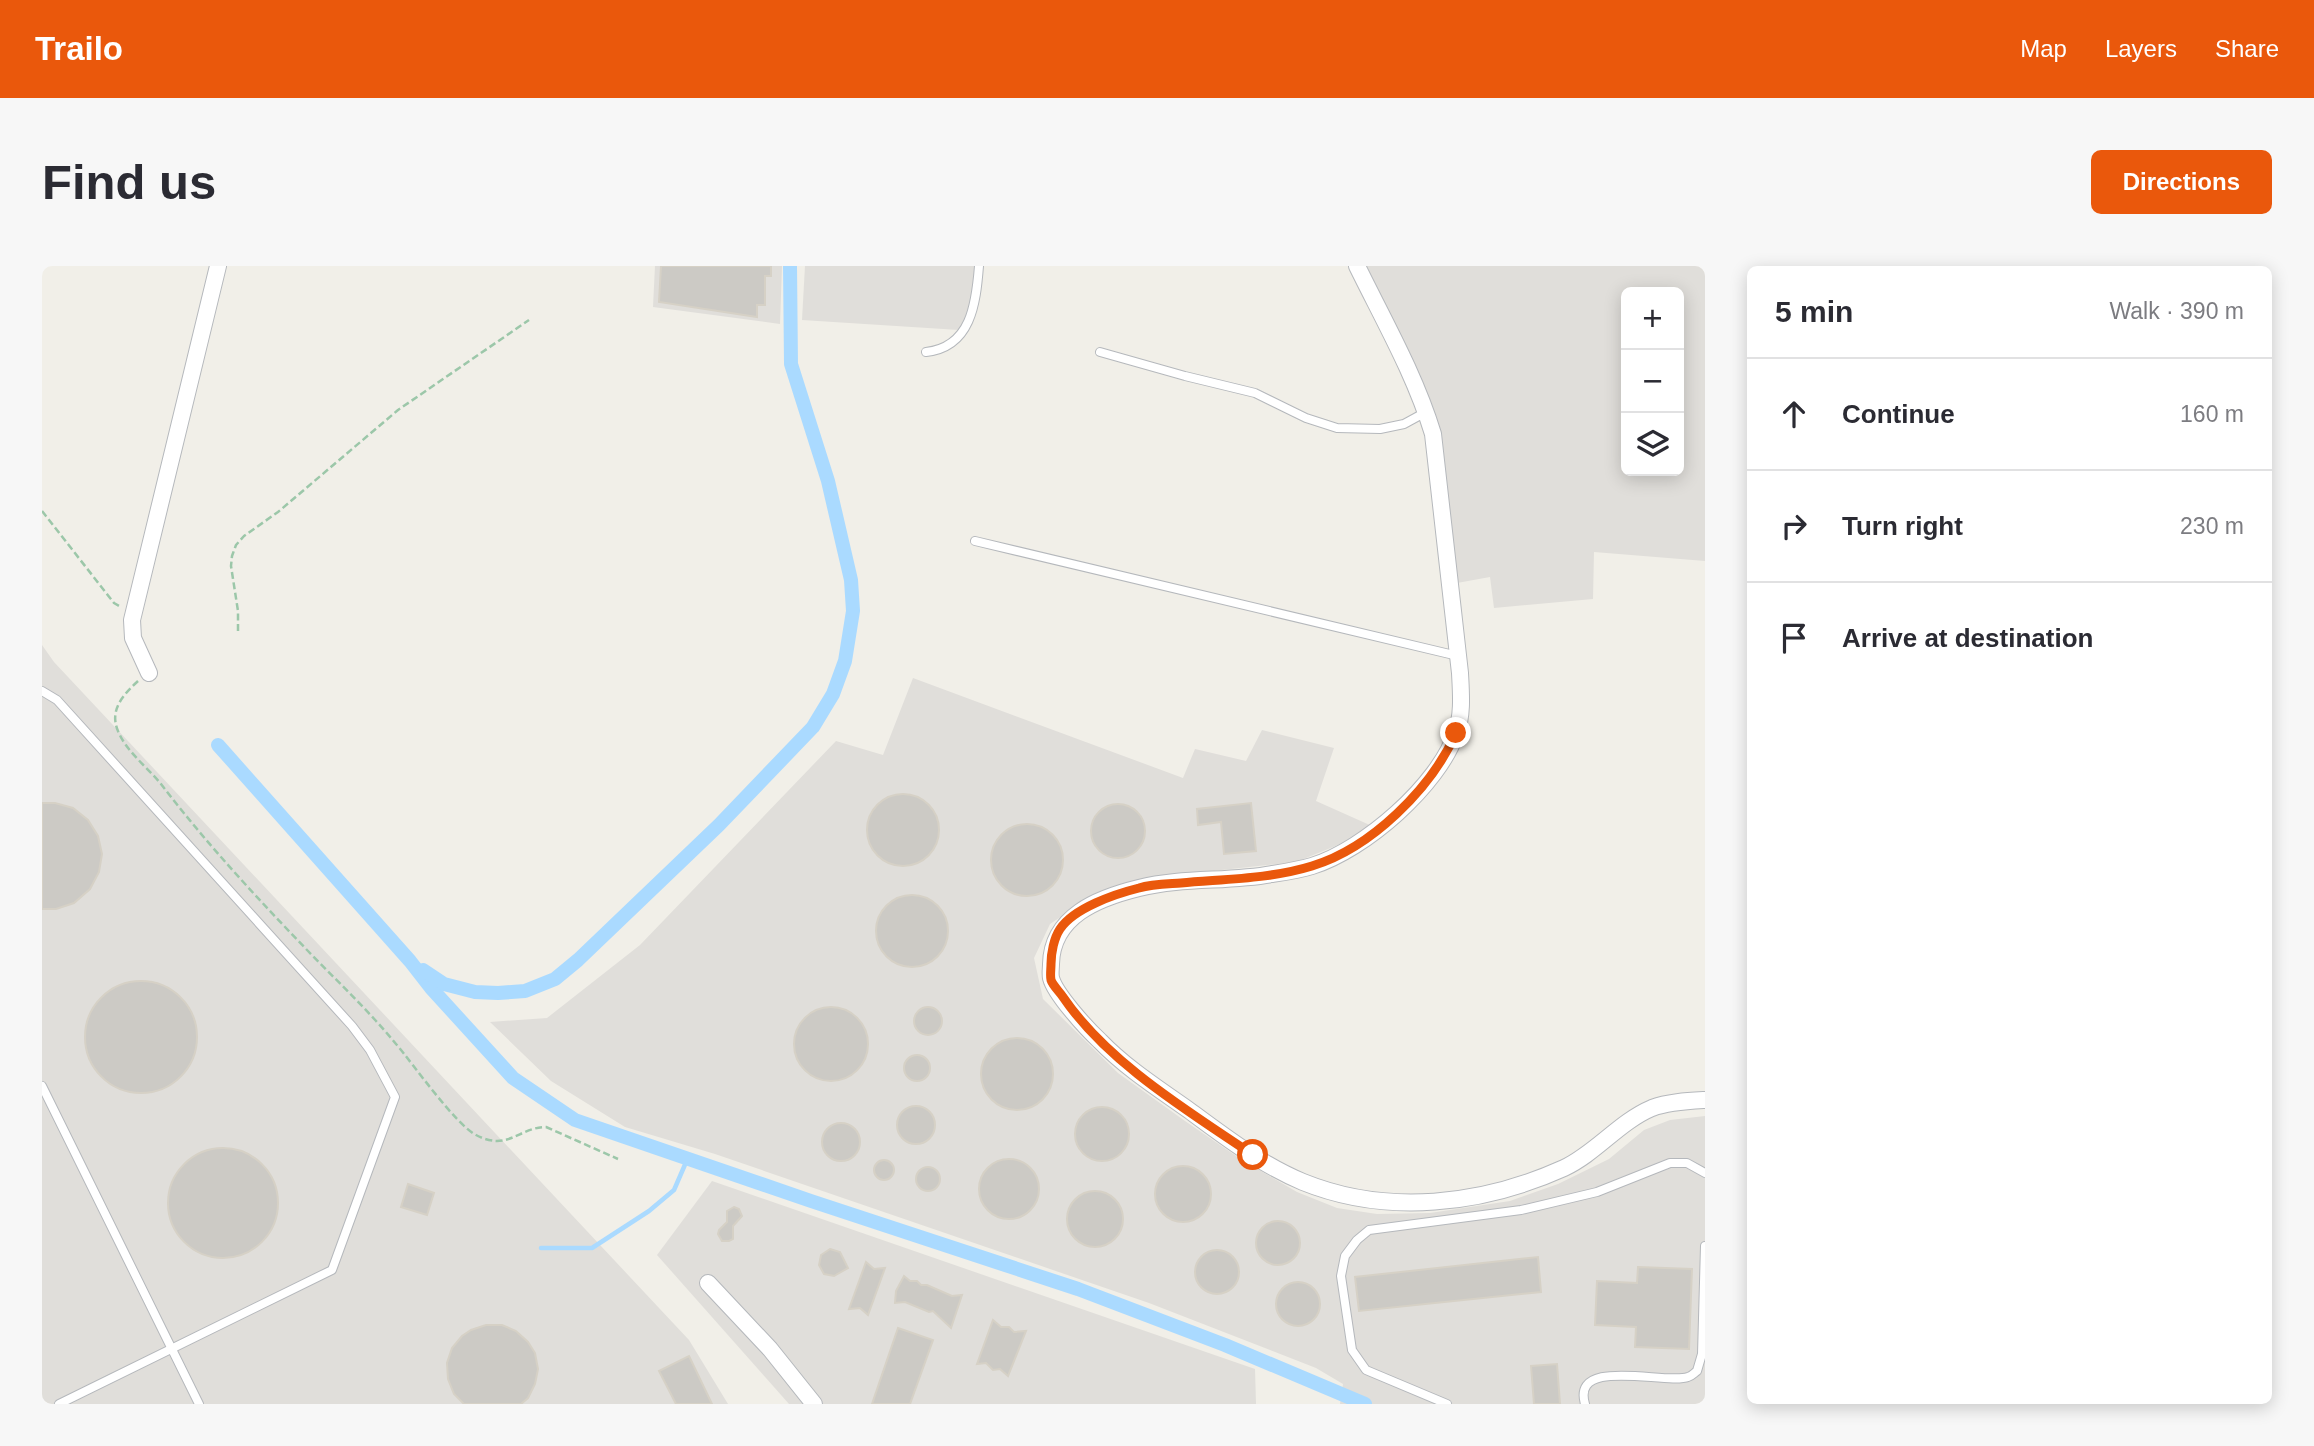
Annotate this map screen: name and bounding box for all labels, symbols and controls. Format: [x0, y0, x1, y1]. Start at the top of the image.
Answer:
text: Trailo [35, 30, 123, 67]
text: Map [2020, 35, 2067, 62]
text: Layers [2105, 35, 2177, 62]
text: Share [2215, 35, 2279, 62]
button: Directions [2091, 150, 2272, 214]
text: Find us [42, 155, 216, 209]
map controls [1621, 287, 1684, 476]
button: + [1621, 287, 1684, 350]
text: 5 min [1775, 295, 1853, 328]
text: Walk · 390 m [2109, 298, 2244, 324]
button: − [1621, 350, 1684, 413]
icon: ahead [1775, 395, 1813, 433]
text: Continue [1842, 399, 1955, 429]
text: 160 m [2180, 401, 2244, 427]
button: layers [1621, 413, 1684, 476]
icon: right [1775, 507, 1813, 545]
text: Turn right [1842, 511, 1963, 541]
text: 230 m [2180, 513, 2244, 539]
icon: arrive [1775, 619, 1813, 657]
text: Arrive at destination [1842, 623, 2093, 653]
route end [1440, 717, 1471, 748]
route start [1237, 1139, 1268, 1170]

